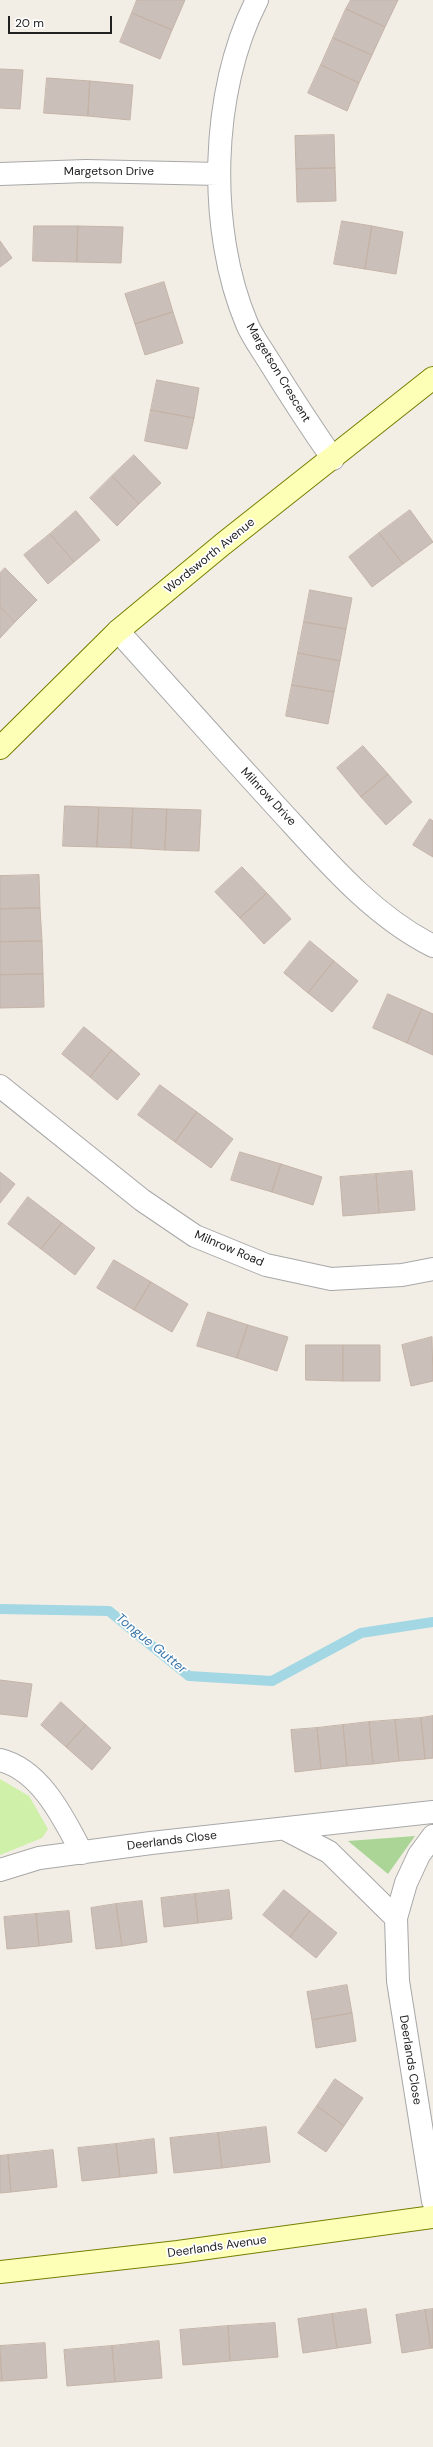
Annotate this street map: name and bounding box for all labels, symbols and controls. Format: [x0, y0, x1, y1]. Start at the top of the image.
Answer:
scale bar [10, 8, 114, 34]
text: 20 m [15, 15, 44, 31]
street label: Margetson Drive [64, 165, 154, 179]
street label: Margetson Crescent [243, 321, 313, 425]
street label: Wordsworth Avenue [162, 515, 258, 597]
street label: Milnrow Drive [237, 765, 299, 829]
street label: Milnrow Road [192, 1228, 266, 1270]
water label: Tongue Gutter [112, 1611, 190, 1677]
street label: Deerlands Close [126, 1828, 218, 1854]
street label: Deerlands Close [396, 2014, 424, 2106]
street label: Deerlands Avenue [167, 2233, 267, 2261]

